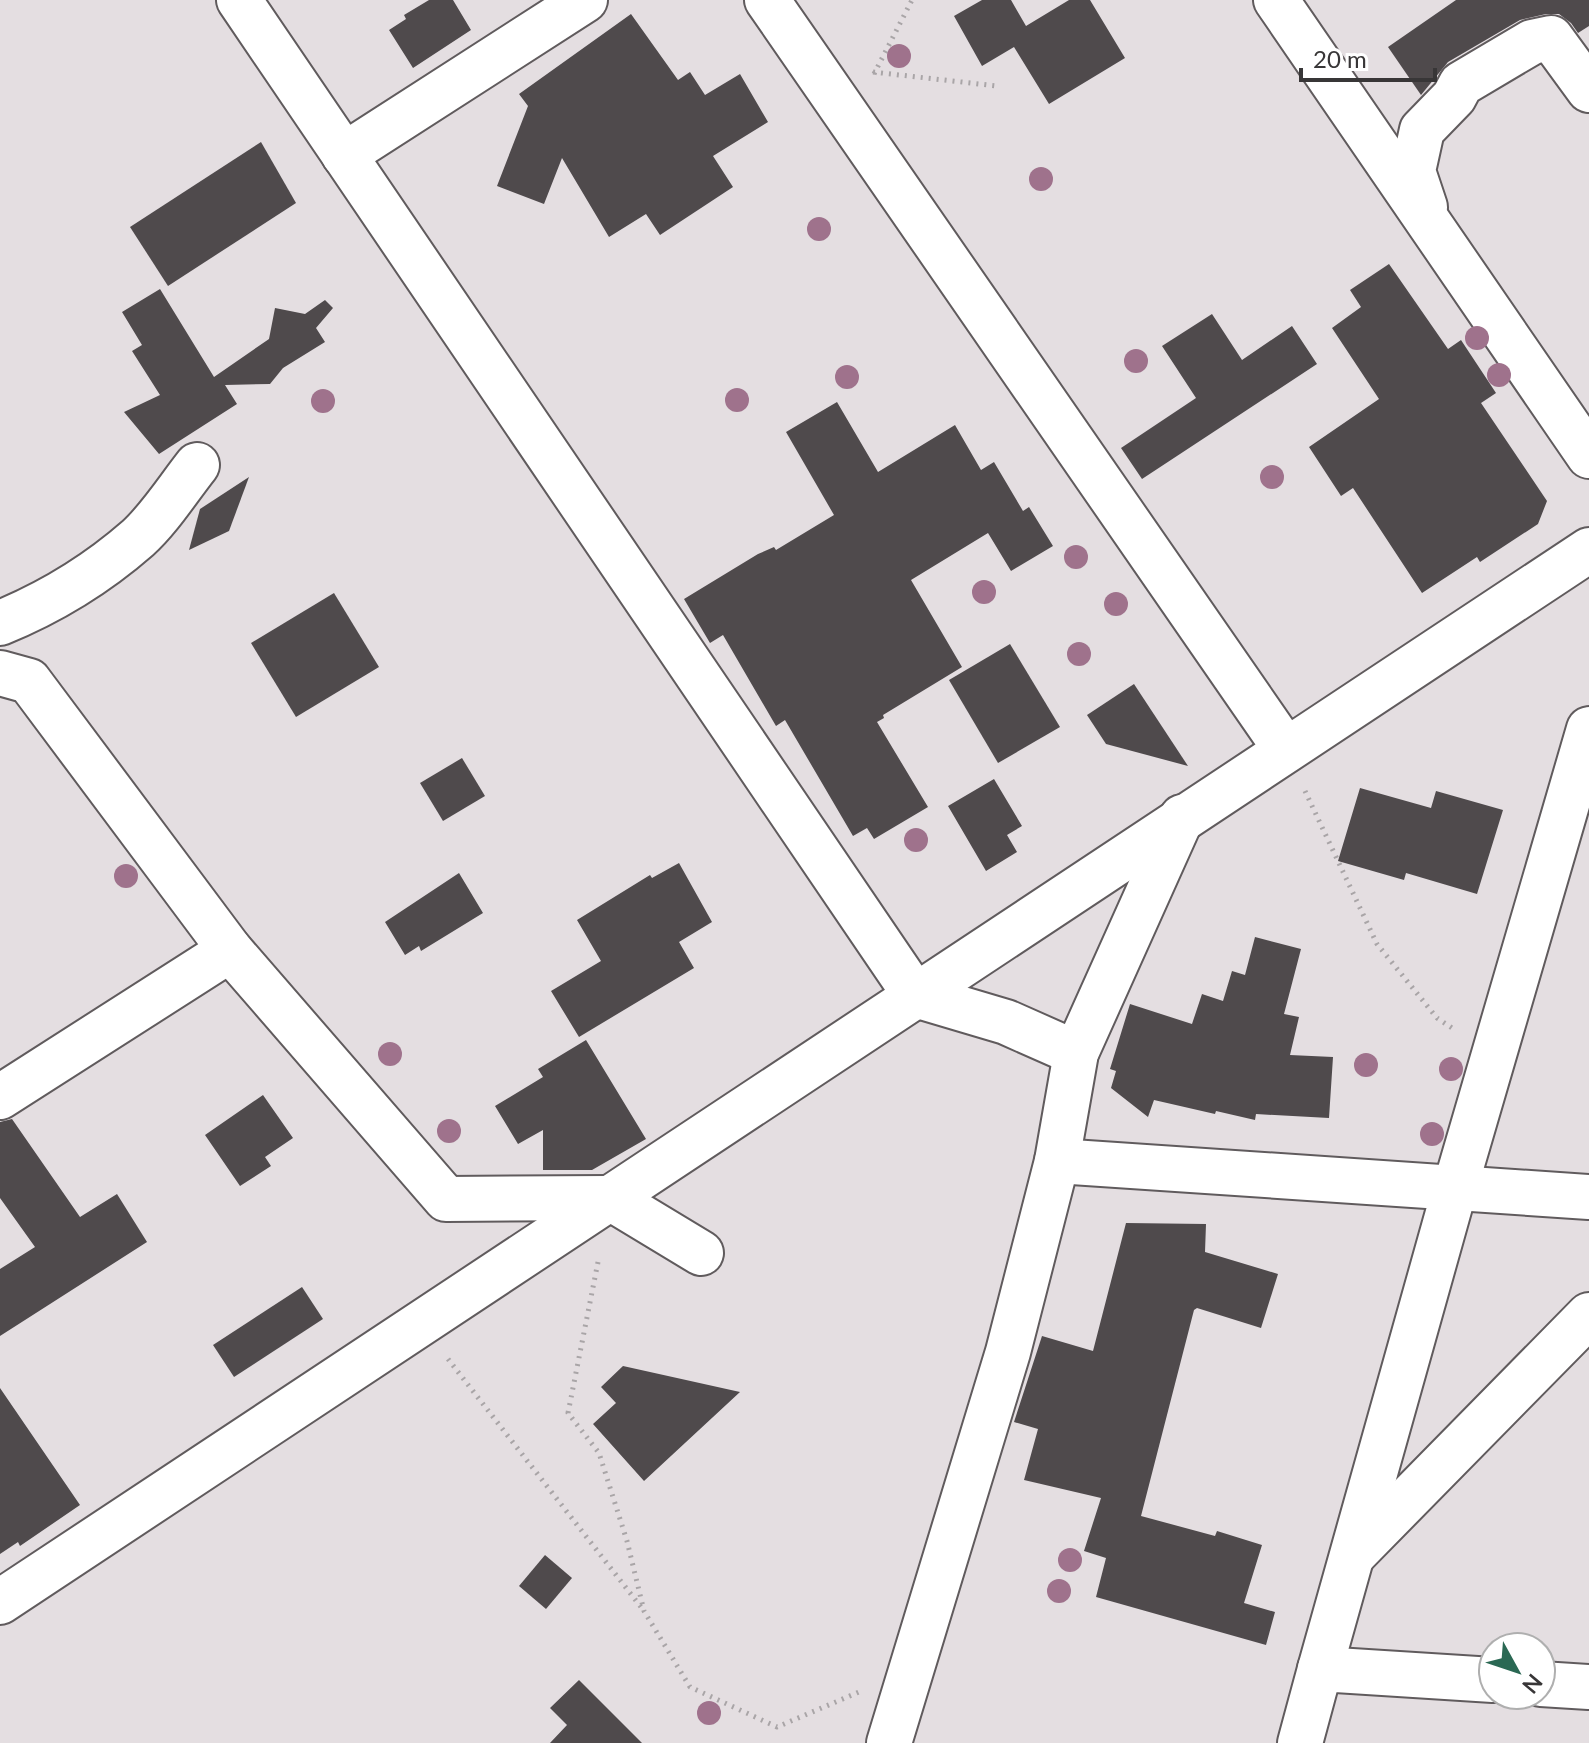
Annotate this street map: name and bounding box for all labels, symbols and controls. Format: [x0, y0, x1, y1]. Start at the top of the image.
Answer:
scale bar [1301, 32, 1435, 82]
text: 20 m [1313, 44, 1367, 73]
north arrow [1477, 1631, 1557, 1711]
text: N [1517, 1669, 1548, 1699]

